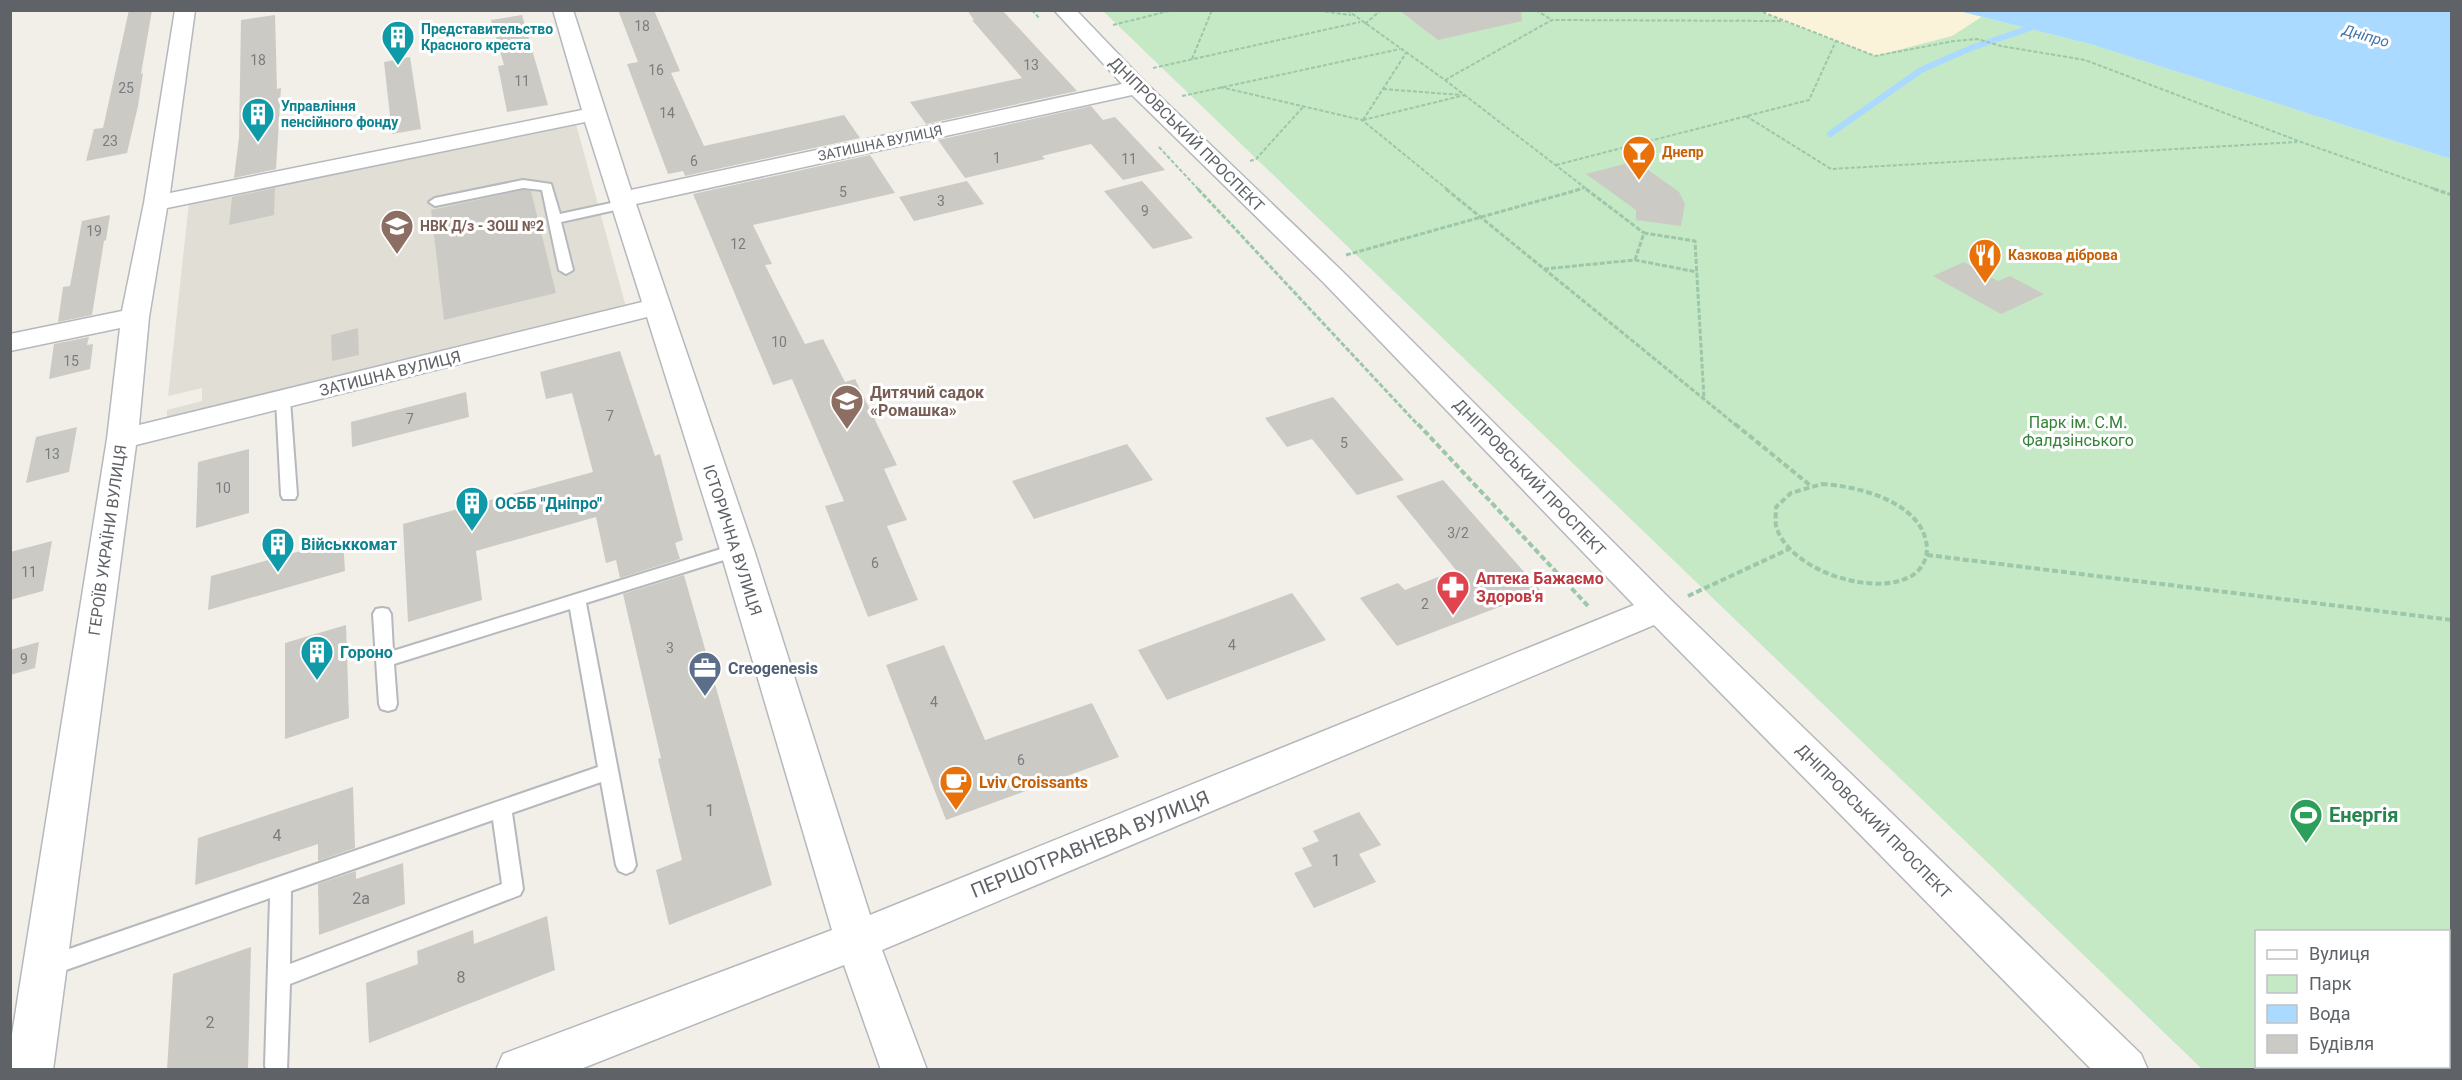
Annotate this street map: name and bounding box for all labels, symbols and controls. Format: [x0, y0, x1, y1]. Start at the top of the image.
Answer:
house number: 18 [634, 18, 650, 34]
building icon: Представительство Красного креста [380, 19, 416, 66]
water label: Дніпро [2340, 20, 2391, 51]
place label: Представительство Красного креста [421, 21, 553, 53]
house number: 18 [250, 52, 266, 68]
street label: ДНІПРОВСЬКИЙ ПРОСПЕКТ [1105, 53, 1268, 216]
house number: 13 [1023, 57, 1039, 73]
house number: 16 [648, 62, 664, 78]
house number: 11 [514, 73, 530, 89]
house number: 25 [118, 80, 134, 96]
building icon: Управління пенсійного фонду [240, 96, 276, 143]
place label: Управління пенсійного фонду [281, 98, 399, 130]
house number: 14 [659, 105, 675, 121]
street label: ЗАТИШНА ВУЛИЦЯ [816, 122, 944, 164]
house number: 23 [102, 133, 118, 149]
bar icon: Днепр [1621, 134, 1657, 181]
place label: Днепр [1662, 144, 1704, 160]
house number: 1 [993, 150, 1001, 166]
house number: 11 [1121, 151, 1137, 167]
house number: 6 [690, 153, 698, 169]
house number: 5 [839, 184, 847, 200]
house number: 3 [937, 193, 945, 209]
house number: 9 [1141, 203, 1149, 219]
school or university icon: НВК Д/з - ЗОШ №2 [379, 208, 415, 255]
place label: НВК Д/з - ЗОШ №2 [420, 218, 544, 234]
house number: 19 [86, 223, 102, 239]
house number: 12 [730, 236, 746, 252]
restaurant icon: Казкова дiброва [1967, 237, 2003, 284]
place label: Казкова дiброва [2008, 247, 2118, 263]
house number: 10 [771, 334, 787, 350]
street label: ЗАТИШНА ВУЛИЦЯ [317, 347, 463, 400]
house number: 15 [63, 353, 79, 369]
school or university icon: Дитячий садок «Ромашка» [829, 383, 865, 430]
place label: Дитячий садок «Ромашка» [870, 383, 985, 420]
street label: ДНІПРОВСЬКИЙ ПРОСПЕКТ [1449, 395, 1610, 560]
house number: 7 [606, 408, 614, 424]
house number: 7 [406, 411, 414, 427]
park label: Парк ім. С.М. Фалдзінського [2022, 413, 2134, 450]
house number: 5 [1340, 435, 1348, 451]
street label: ГЕРОЇВ УКРАЇНИ ВУЛИЦЯ [85, 443, 130, 637]
house number: 13 [44, 446, 60, 462]
street label: ІСТОРИЧНА ВУЛИЦЯ [699, 462, 766, 618]
house number: 10 [215, 480, 231, 496]
building icon: ОСББ "Днiпро" [454, 485, 490, 532]
place label: ОСББ "Днiпро" [495, 494, 602, 513]
house number: 3/2 [1447, 525, 1469, 541]
building icon: Військкомат [260, 526, 296, 573]
place label: Військкомат [301, 535, 397, 554]
house number: 6 [871, 555, 879, 571]
house number: 11 [21, 564, 37, 580]
pharmacy icon: Аптека Бажаємо Здоров'я [1435, 569, 1471, 616]
place label: Аптека Бажаємо Здоров'я [1476, 569, 1604, 606]
house number: 2 [1421, 596, 1429, 612]
building icon: Гороно [299, 634, 335, 681]
house number: 4 [1228, 637, 1236, 653]
house number: 3 [666, 640, 674, 656]
place label: Гороно [340, 643, 393, 662]
office icon: Creogenesis [687, 650, 723, 697]
house number: 9 [20, 651, 28, 667]
place label: Creogenesis [728, 659, 818, 678]
house number: 4 [930, 694, 938, 710]
street label: ДНІПРОВСЬКИЙ ПРОСПЕКТ [1792, 740, 1955, 903]
house number: 6 [1017, 752, 1025, 768]
cafe icon: Lviv Croissants [938, 764, 974, 811]
place label: Lviv Croissants [979, 773, 1088, 792]
street label: ПЕРШОТРАВНЕВА ВУЛИЦЯ [967, 785, 1213, 903]
sports icon: Енергія [2288, 797, 2324, 844]
house number: 1 [706, 801, 715, 820]
place label: Енергія [2329, 803, 2399, 827]
house number: 4 [273, 826, 282, 845]
house number: 1 [1332, 851, 1341, 870]
house number: 2а [352, 889, 370, 908]
legend [2255, 930, 2450, 1068]
text: Вулиця [2309, 943, 2370, 964]
house number: 8 [457, 968, 466, 987]
text: Парк [2309, 973, 2352, 994]
text: Вода [2309, 1003, 2351, 1024]
house number: 2 [206, 1013, 215, 1032]
text: Будівля [2309, 1033, 2374, 1054]

